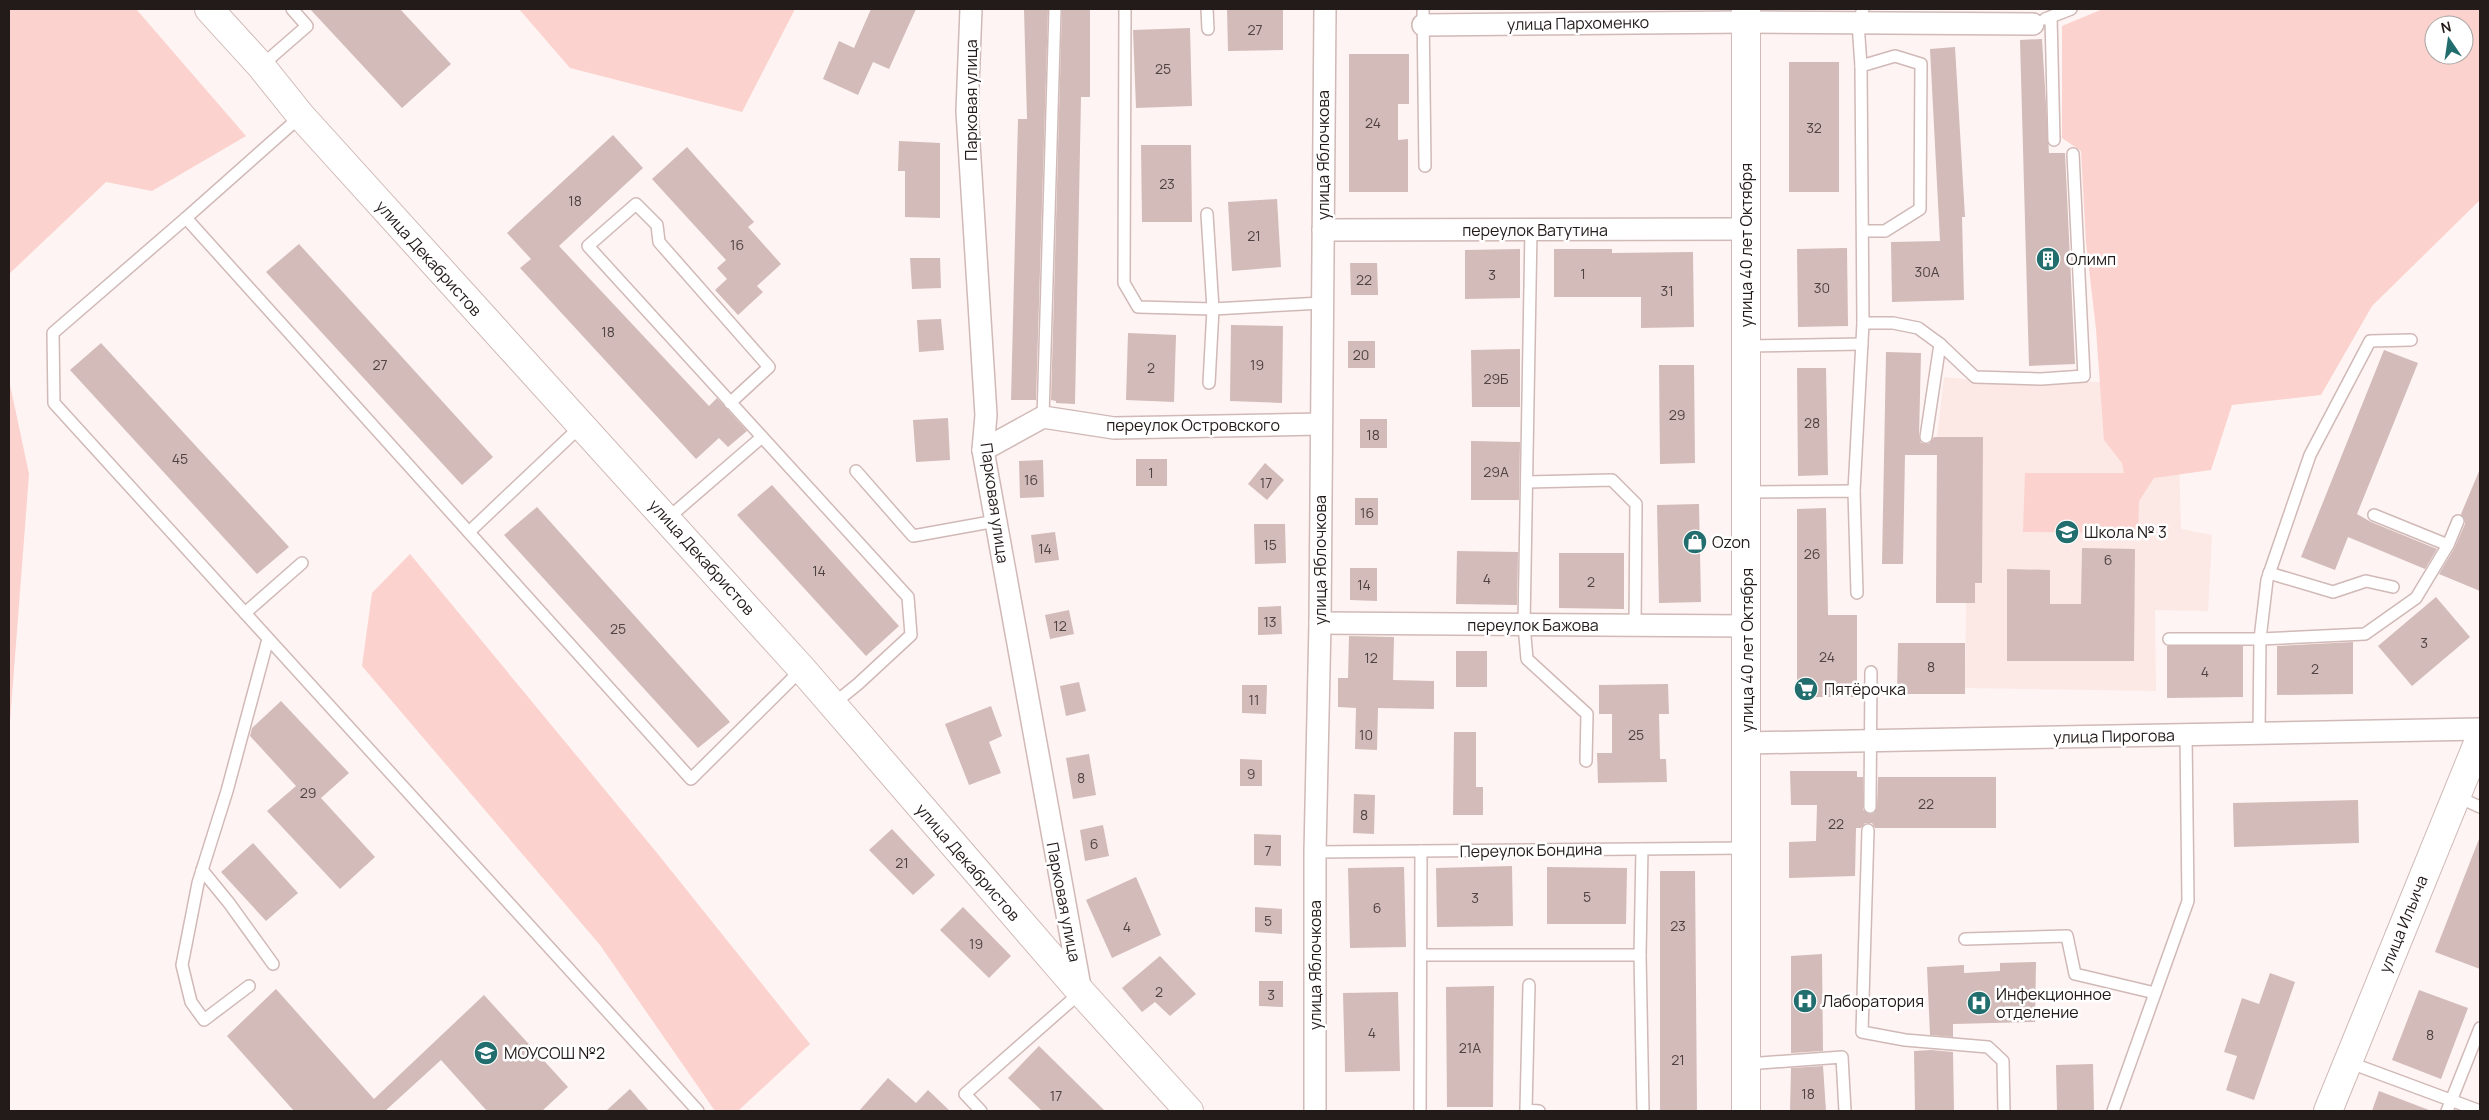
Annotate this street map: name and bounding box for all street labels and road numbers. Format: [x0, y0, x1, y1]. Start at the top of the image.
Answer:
street label: улица Пархоменко [1507, 11, 1649, 35]
street label: Парковая улица [960, 39, 982, 161]
street label: улица Яблочкова [1312, 90, 1334, 220]
street label: улица 40 лет Октября [1735, 163, 1757, 327]
street label: улица Декабристов [371, 195, 487, 321]
street label: переулок Ватутина [1462, 219, 1608, 241]
street label: переулок Островского [1106, 414, 1280, 436]
street label: Парковая улица [976, 441, 1014, 565]
street label: улица Декабристов [644, 494, 760, 620]
street label: улица Яблочкова [1309, 495, 1331, 625]
street label: улица 40 лет Октября [1736, 568, 1758, 732]
street label: переулок Бажова [1467, 614, 1599, 636]
street label: улица Пирогова [2053, 724, 2175, 748]
street label: улица Декабристов [911, 799, 1025, 926]
street label: Переулок Бондина [1460, 838, 1602, 862]
street label: Парковая улица [1042, 840, 1086, 964]
street label: улица Ильича [2373, 872, 2433, 976]
street label: улица Яблочкова [1304, 900, 1326, 1030]

